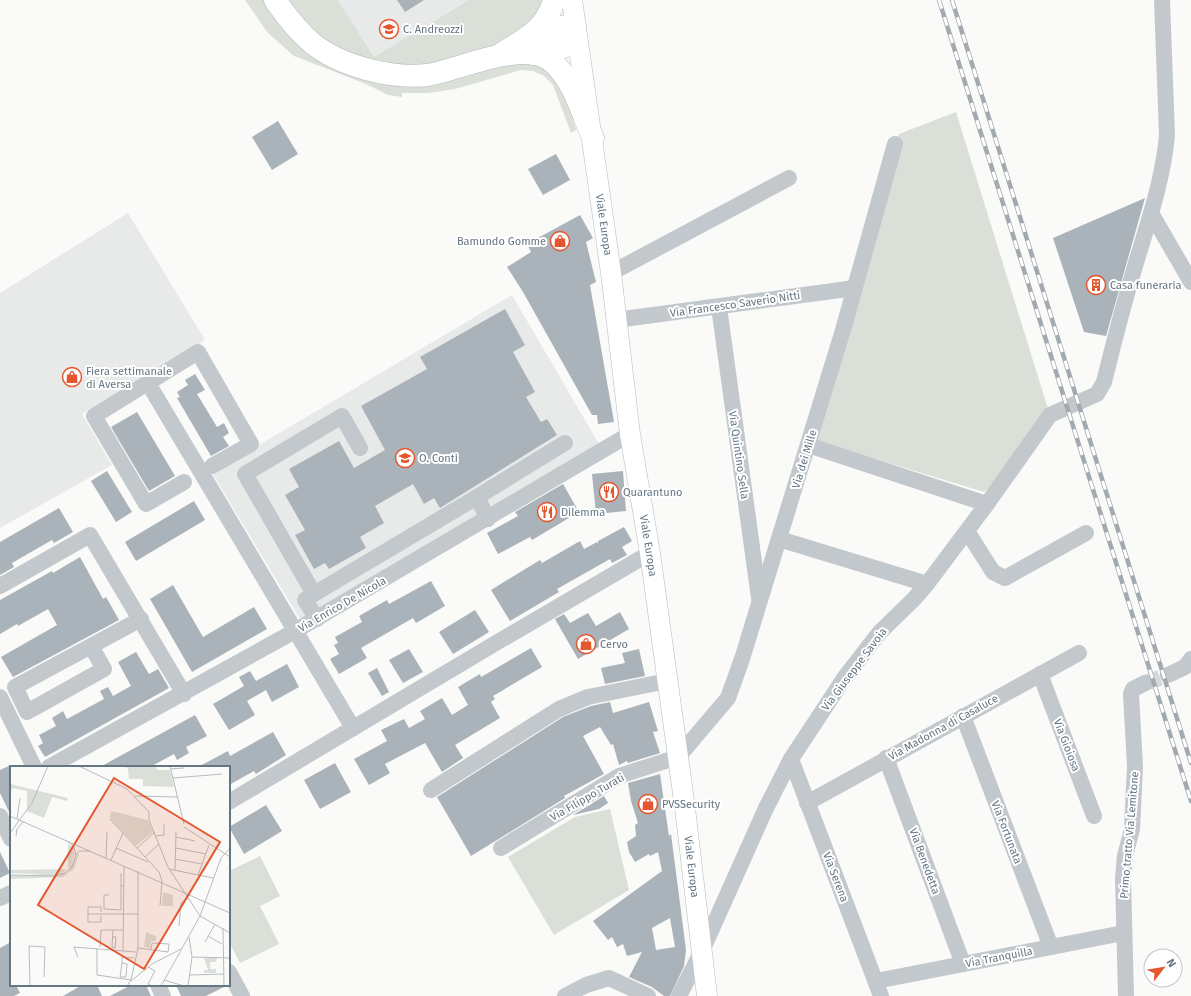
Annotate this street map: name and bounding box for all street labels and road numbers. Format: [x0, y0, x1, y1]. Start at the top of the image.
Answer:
street label: Viale Europa [593, 193, 614, 256]
street label: Via Francesco Saverio Nitti [669, 289, 801, 320]
street label: Via Quintino Sella [726, 410, 751, 500]
street label: Via dei Mille [789, 428, 820, 490]
street label: Viale Europa [637, 514, 659, 577]
street label: Via Enrico De Nicola [296, 574, 389, 635]
street label: Via Giuseppe Savoia [819, 625, 890, 713]
street label: Via Madonna di Casaluce [886, 692, 1000, 763]
street label: Via Gioiosa [1051, 717, 1082, 773]
street label: Via Filippo Turati [548, 771, 627, 824]
street label: Primo tratto Via Lemitone [1117, 771, 1142, 899]
street label: Via Fortunata [989, 799, 1025, 866]
street label: Via Benedetta [907, 826, 943, 896]
street label: Viale Europa [681, 835, 701, 898]
street label: Via Serena [820, 850, 851, 904]
street label: Via Tranquilla [964, 945, 1034, 970]

